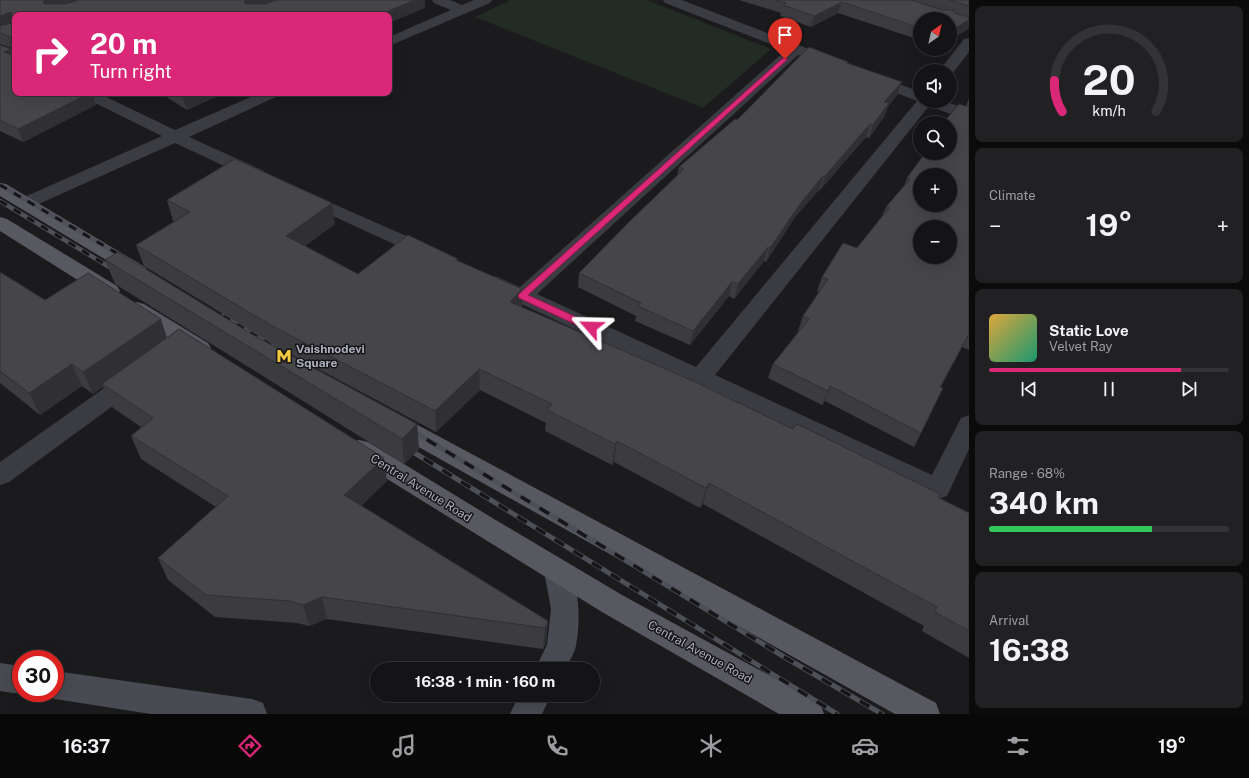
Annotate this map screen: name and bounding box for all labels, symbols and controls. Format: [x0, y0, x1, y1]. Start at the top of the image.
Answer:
north arrow [913, 12, 957, 56]
map controls [913, 12, 957, 264]
pin [768, 18, 802, 59]
icon: arrive [774, 24, 796, 46]
text: 20 m [90, 27, 157, 60]
icon: right [24, 28, 76, 80]
text: 20 [1082, 55, 1136, 104]
text: Turn right [90, 61, 172, 82]
button: sound [913, 64, 957, 108]
text: km/h [1092, 101, 1126, 118]
button: search [913, 116, 957, 160]
button: + [913, 168, 957, 212]
text: Climate [989, 188, 1036, 203]
text: 19° [1086, 207, 1132, 243]
text: − [989, 213, 1001, 239]
text: + [1217, 213, 1229, 239]
button: − [913, 220, 957, 264]
position arrow [570, 306, 612, 348]
text: Static Love [1049, 322, 1129, 339]
text: Velvet Ray [1049, 339, 1113, 354]
place label: Vaishnodevi Square [296, 342, 365, 370]
metro station icon: Vaishnodevi Square [275, 347, 293, 365]
icon: previous [1018, 378, 1040, 400]
icon: pause [1098, 378, 1120, 400]
icon: next [1178, 378, 1200, 400]
street label: Central Avenue Road [368, 451, 474, 525]
text: Range · 68% [989, 466, 1065, 481]
text: 340 km [989, 485, 1099, 521]
text: Arrival [989, 613, 1029, 628]
street label: Central Avenue Road [646, 618, 754, 686]
text: 16:38 [989, 632, 1070, 668]
speed limit sign: 30 [12, 650, 64, 702]
text: 16:38 · 1 min · 160 m [415, 673, 555, 690]
icon: directions [236, 732, 264, 760]
icon: music [390, 732, 418, 760]
icon: phone [543, 732, 571, 760]
icon: climate [697, 732, 725, 760]
icon: car [851, 732, 879, 760]
icon: filters [1004, 732, 1032, 760]
text: 16:37 [63, 736, 110, 757]
text: 19° [1158, 736, 1186, 757]

